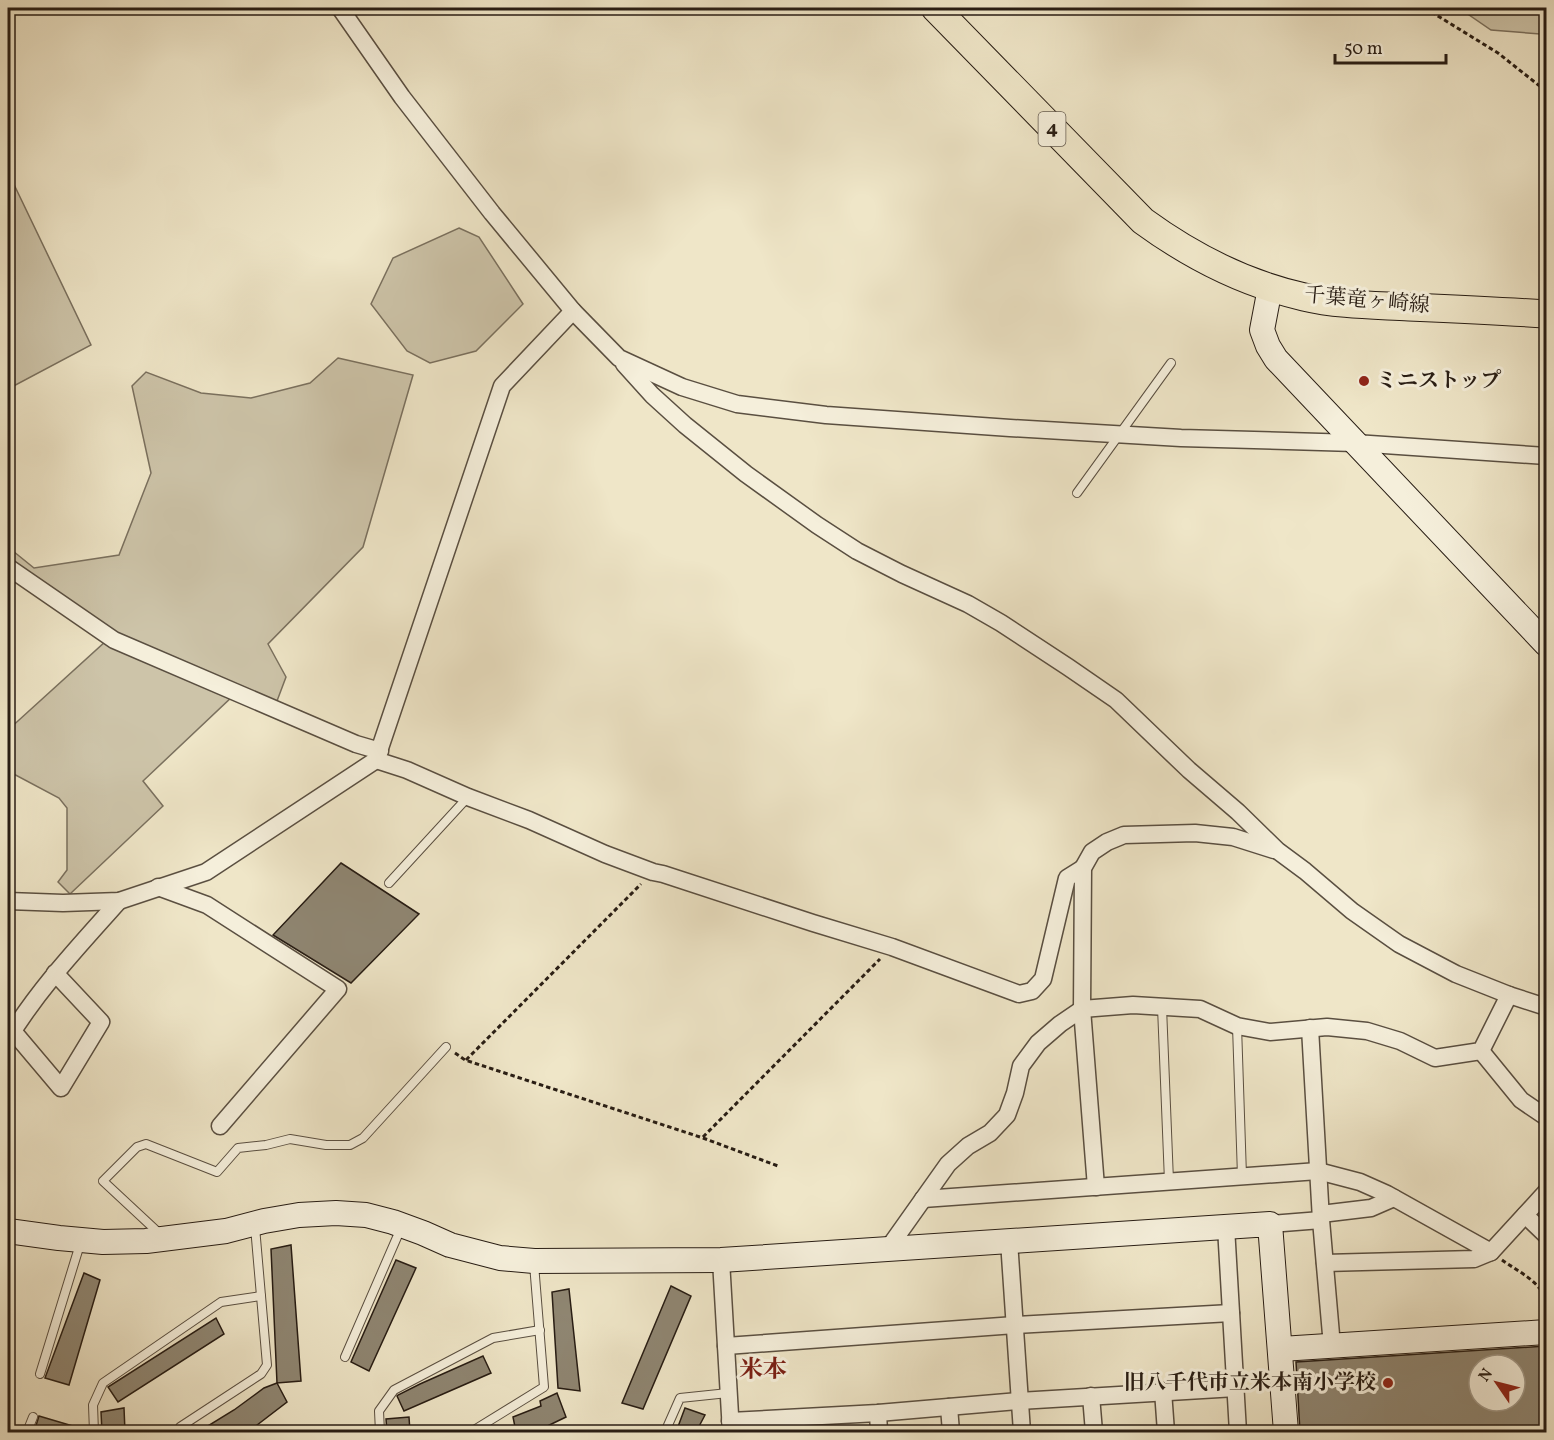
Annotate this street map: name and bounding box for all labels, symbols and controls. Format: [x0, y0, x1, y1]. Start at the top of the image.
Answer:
scale bar [1335, 27, 1446, 65]
text: 50 m [1344, 37, 1383, 62]
road number: 4 [1038, 112, 1066, 146]
street label: 千葉竜ヶ崎線 [1303, 281, 1431, 321]
place label: ミニストップ [1376, 367, 1501, 396]
marker: ミニストップ [1357, 374, 1371, 388]
north arrow [1467, 1353, 1527, 1413]
district label: 米本 [739, 1354, 787, 1388]
text: N [1474, 1364, 1499, 1387]
place label: 旧八千代市立米本南小学校 [1124, 1369, 1376, 1398]
marker: 旧八千代市立米本南小学校 [1381, 1376, 1395, 1390]

